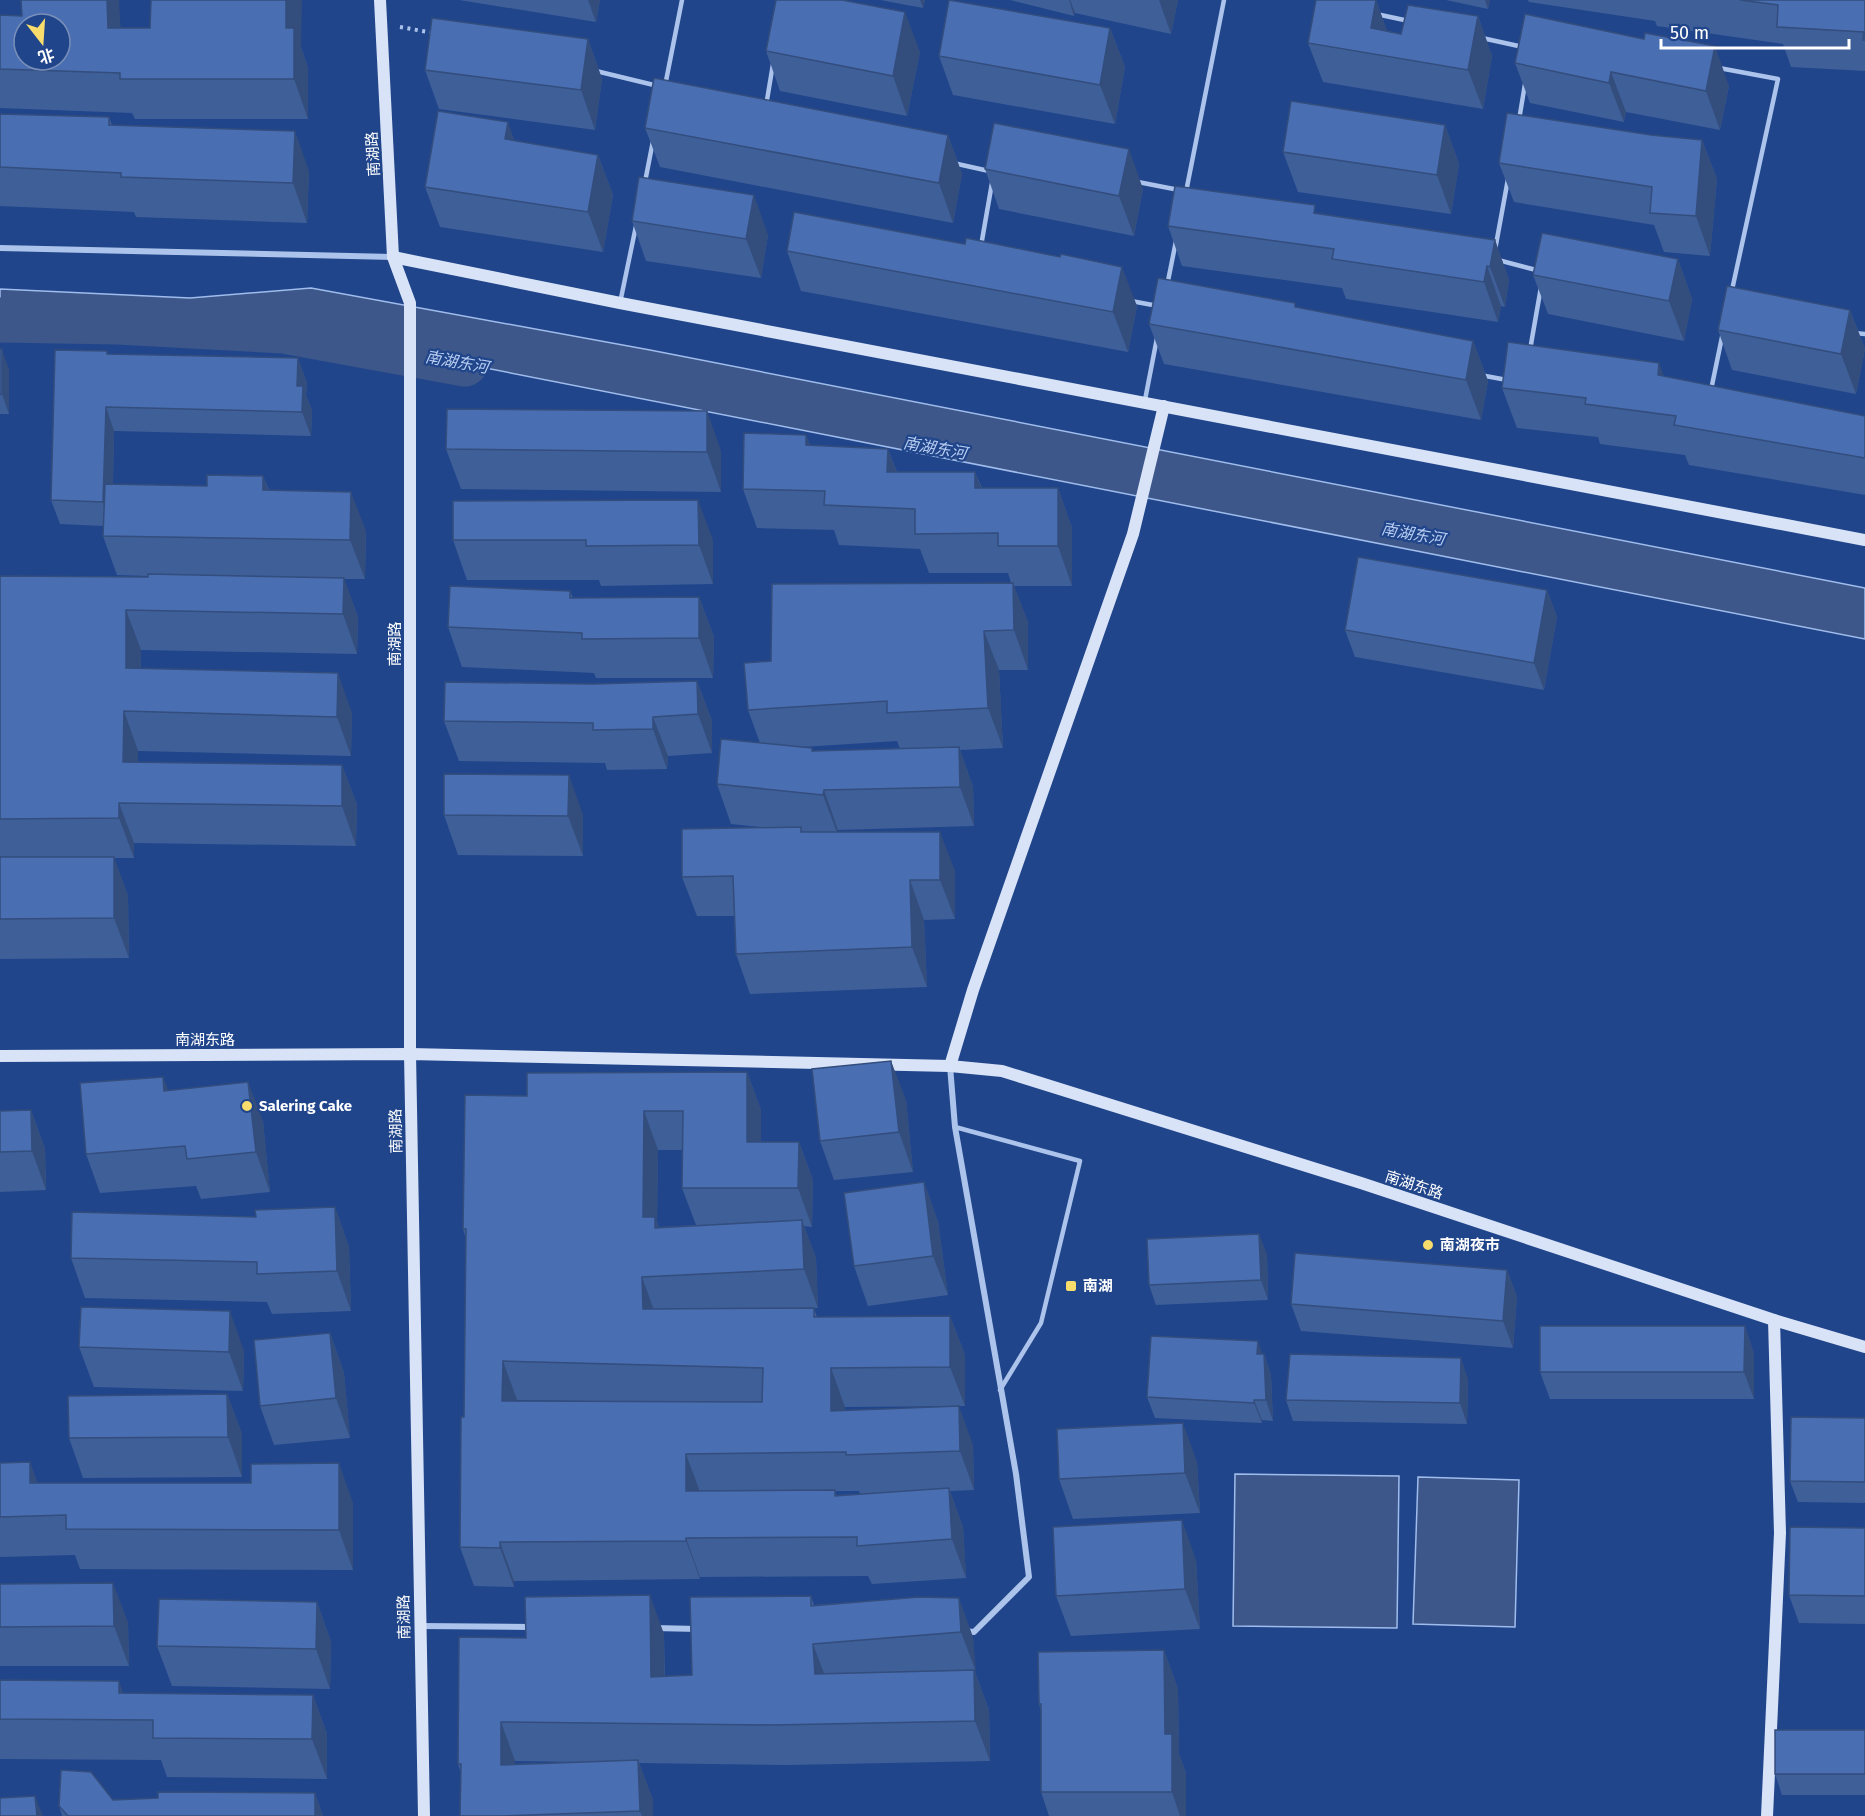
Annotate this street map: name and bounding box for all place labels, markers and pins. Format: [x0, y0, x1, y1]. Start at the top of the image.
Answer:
place label: Salering Cake [259, 1097, 352, 1115]
marker: Salering Cake [240, 1099, 254, 1113]
place label: 南湖夜市 [1440, 1236, 1500, 1254]
marker: 南湖夜市 [1421, 1238, 1435, 1252]
place label: 南湖 [1083, 1277, 1113, 1295]
marker: 南湖 [1064, 1279, 1078, 1293]

